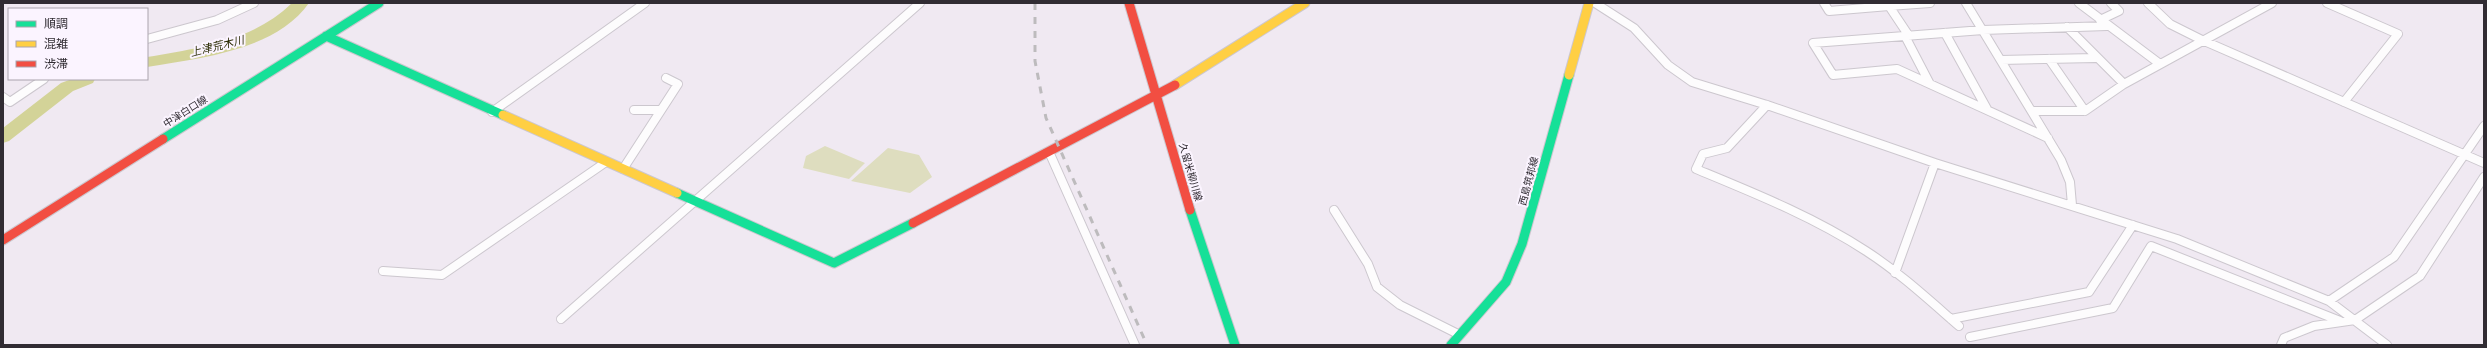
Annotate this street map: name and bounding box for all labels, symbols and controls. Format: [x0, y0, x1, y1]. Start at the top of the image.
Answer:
legend [8, 8, 148, 80]
text: 順調 [44, 16, 68, 31]
water label: 上津荒木川 [189, 32, 246, 59]
text: 混雑 [44, 36, 68, 51]
text: 渋滞 [44, 56, 68, 71]
street label: 中津白口線 [161, 93, 210, 130]
street label: 久留米柳川線 [1176, 142, 1205, 203]
street label: 西島筑邦線 [1516, 155, 1541, 207]

